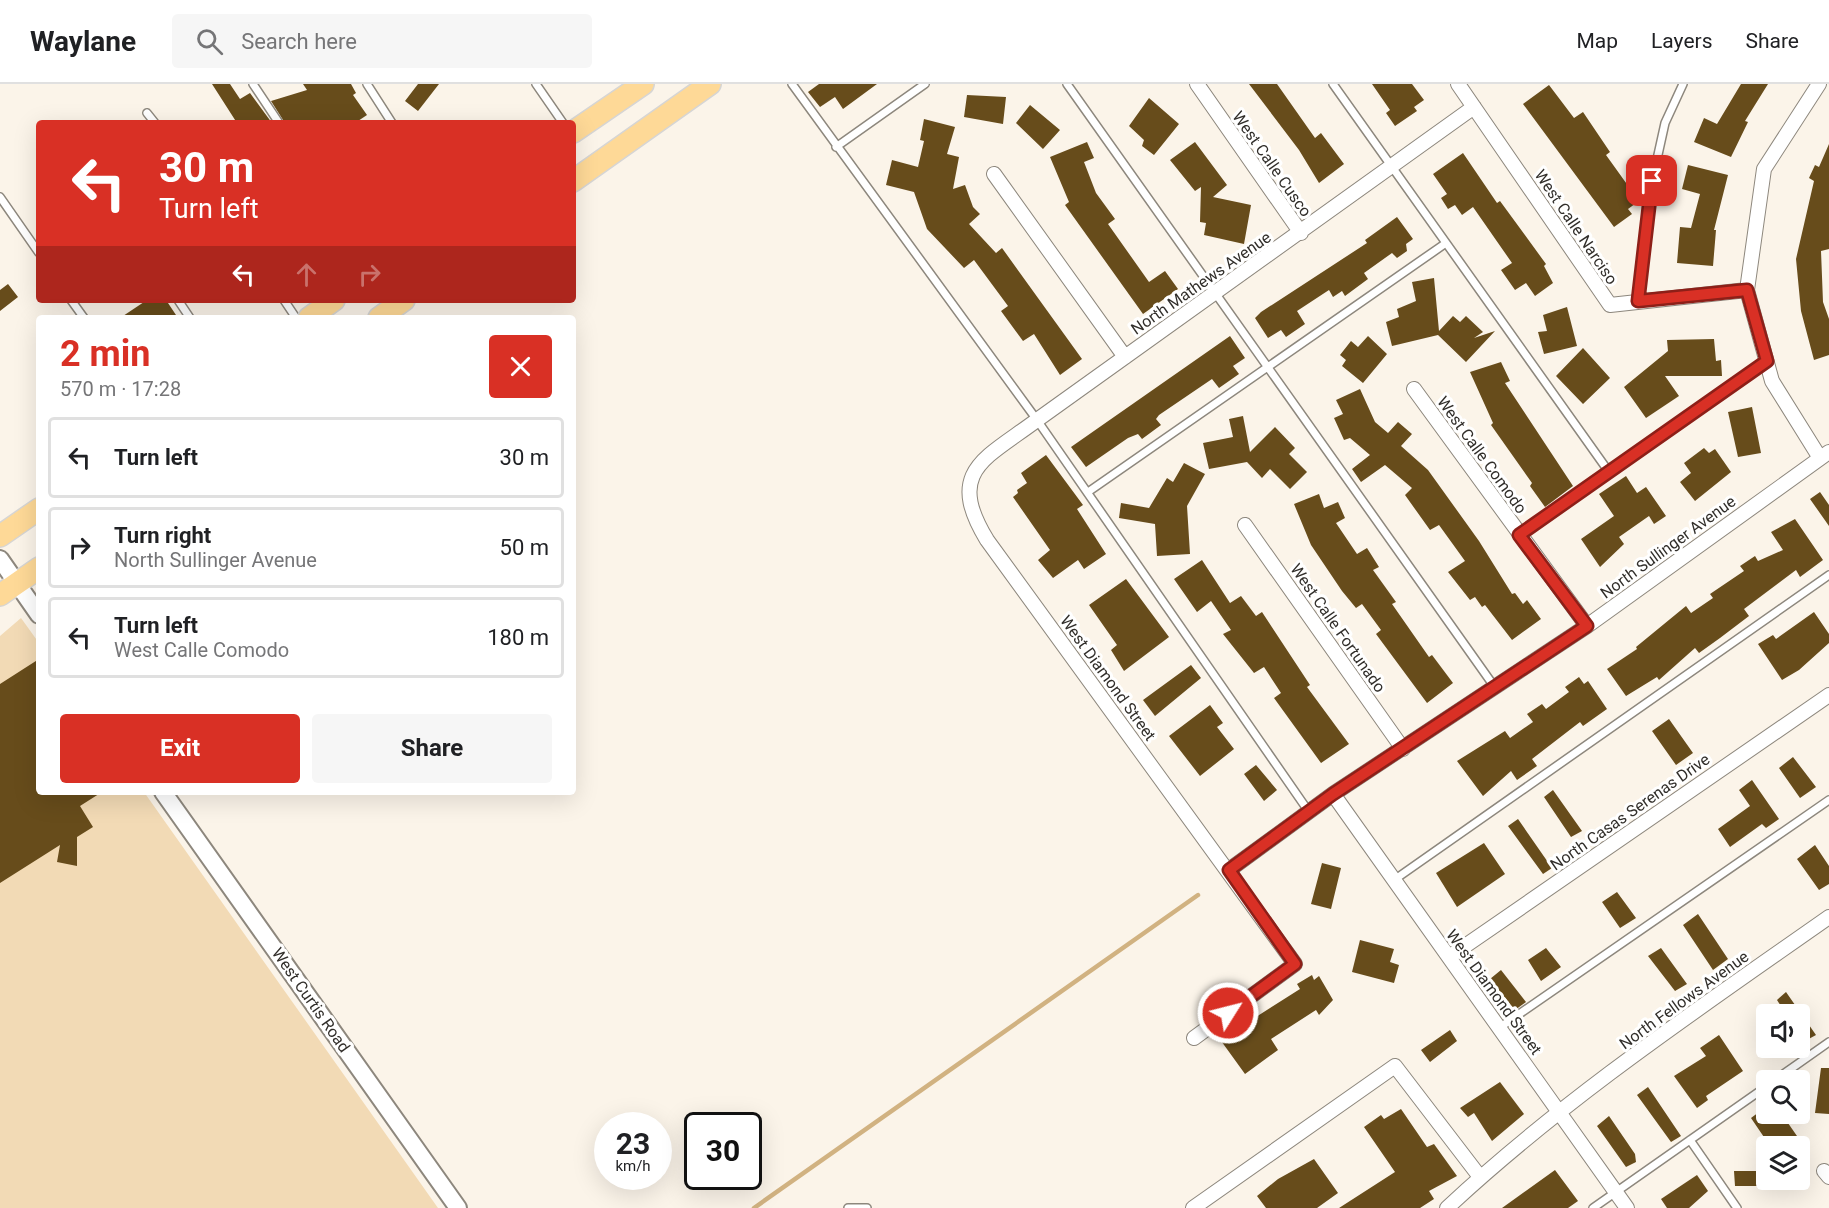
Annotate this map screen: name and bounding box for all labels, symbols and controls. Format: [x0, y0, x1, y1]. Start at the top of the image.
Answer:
search box [172, 14, 592, 68]
text: Waylane [30, 25, 136, 58]
icon: search [193, 25, 226, 58]
text: Search here [241, 29, 357, 54]
text: Map [1576, 29, 1618, 53]
text: Layers [1651, 29, 1712, 53]
text: Share [1745, 29, 1799, 53]
street label: West Calle Cusco [1229, 108, 1315, 220]
text: 30 m [159, 143, 254, 192]
icon: left [60, 144, 138, 222]
pin [1626, 155, 1677, 206]
icon: arrive [1635, 164, 1668, 197]
street label: West Calle Narciso [1531, 166, 1621, 288]
text: Turn left [159, 193, 259, 225]
street label: North Mathews Avenue [1128, 228, 1274, 338]
icon: left [227, 258, 260, 291]
icon: ahead [290, 258, 323, 291]
icon: right [353, 258, 386, 291]
text: 2 min [60, 333, 151, 375]
button: close [489, 335, 552, 398]
text: 570 m · 17:28 [60, 377, 181, 401]
street label: West Calle Comodo [1433, 393, 1531, 517]
icon: left [63, 441, 96, 474]
text: Turn left [114, 445, 198, 470]
text: 30 m [500, 445, 549, 470]
street label: North Sullinger Avenue [1597, 492, 1739, 602]
text: Turn right [114, 523, 211, 548]
icon: right [63, 531, 96, 564]
text: 50 m [500, 535, 549, 560]
text: North Sullinger Avenue [114, 548, 317, 572]
street label: West Calle Fortunado [1286, 560, 1390, 696]
street label: West Diamond Street [1056, 612, 1160, 744]
text: Turn left [114, 613, 198, 638]
icon: left [63, 621, 96, 654]
text: 180 m [487, 625, 549, 650]
text: West Calle Comodo [114, 638, 289, 662]
button: Exit [60, 714, 300, 783]
button: Share [312, 714, 552, 783]
street label: North Casas Serenas Drive [1547, 750, 1713, 874]
street label: West Diamond Street [1442, 926, 1546, 1058]
street label: West Curtis Road [268, 944, 354, 1056]
street label: North Fellows Avenue [1616, 947, 1752, 1053]
position arrow [1196, 981, 1260, 1045]
map controls [1756, 1004, 1810, 1190]
button: sound [1756, 1004, 1810, 1058]
button: search [1756, 1070, 1810, 1124]
speed limit sign: 30 [684, 1112, 762, 1190]
text: 23 [616, 1126, 650, 1161]
button: layers [1756, 1136, 1810, 1190]
text: km/h [615, 1157, 651, 1175]

